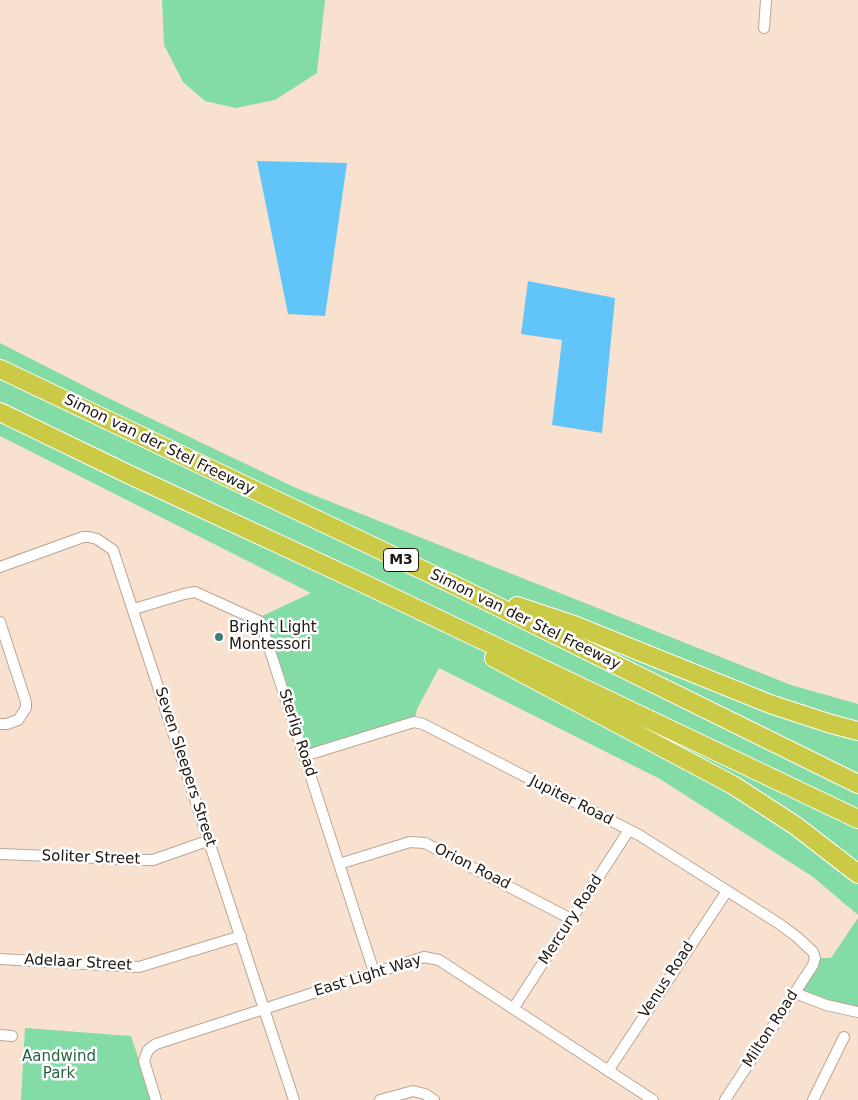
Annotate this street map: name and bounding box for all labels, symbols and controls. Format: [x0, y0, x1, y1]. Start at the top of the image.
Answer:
street label: Simon van der Stel Freeway [61, 391, 257, 499]
road number: M3 [384, 548, 418, 572]
street label: Simon van der Stel Freeway [427, 566, 623, 674]
place label: Bright Light Montessori [229, 619, 317, 654]
marker: Bright Light Montessori [213, 631, 225, 643]
street label: Seven Sleepers Street [151, 685, 219, 849]
street label: Sterlig Road [274, 687, 320, 779]
street label: Jupiter Road [526, 772, 616, 830]
street label: Orion Road [431, 840, 513, 894]
street label: Soliter Street [41, 847, 141, 869]
street label: Mercury Road [535, 872, 607, 968]
street label: Venus Road [636, 938, 698, 1022]
street label: Adelaar Street [24, 951, 132, 975]
street label: East Light Way [312, 951, 424, 1001]
street label: Milton Road [739, 987, 803, 1071]
park label: Aandwind Park [22, 1048, 96, 1083]

